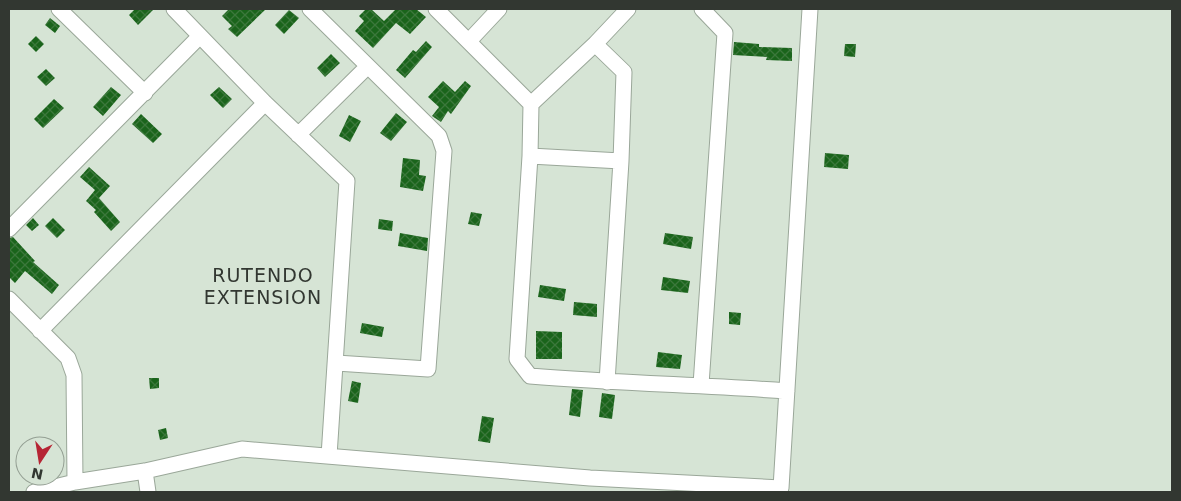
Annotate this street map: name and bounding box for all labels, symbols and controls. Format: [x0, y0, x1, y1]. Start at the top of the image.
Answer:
district label: RUTENDO EXTENSION [204, 264, 322, 308]
north arrow [15, 436, 65, 486]
text: N [30, 465, 45, 483]

